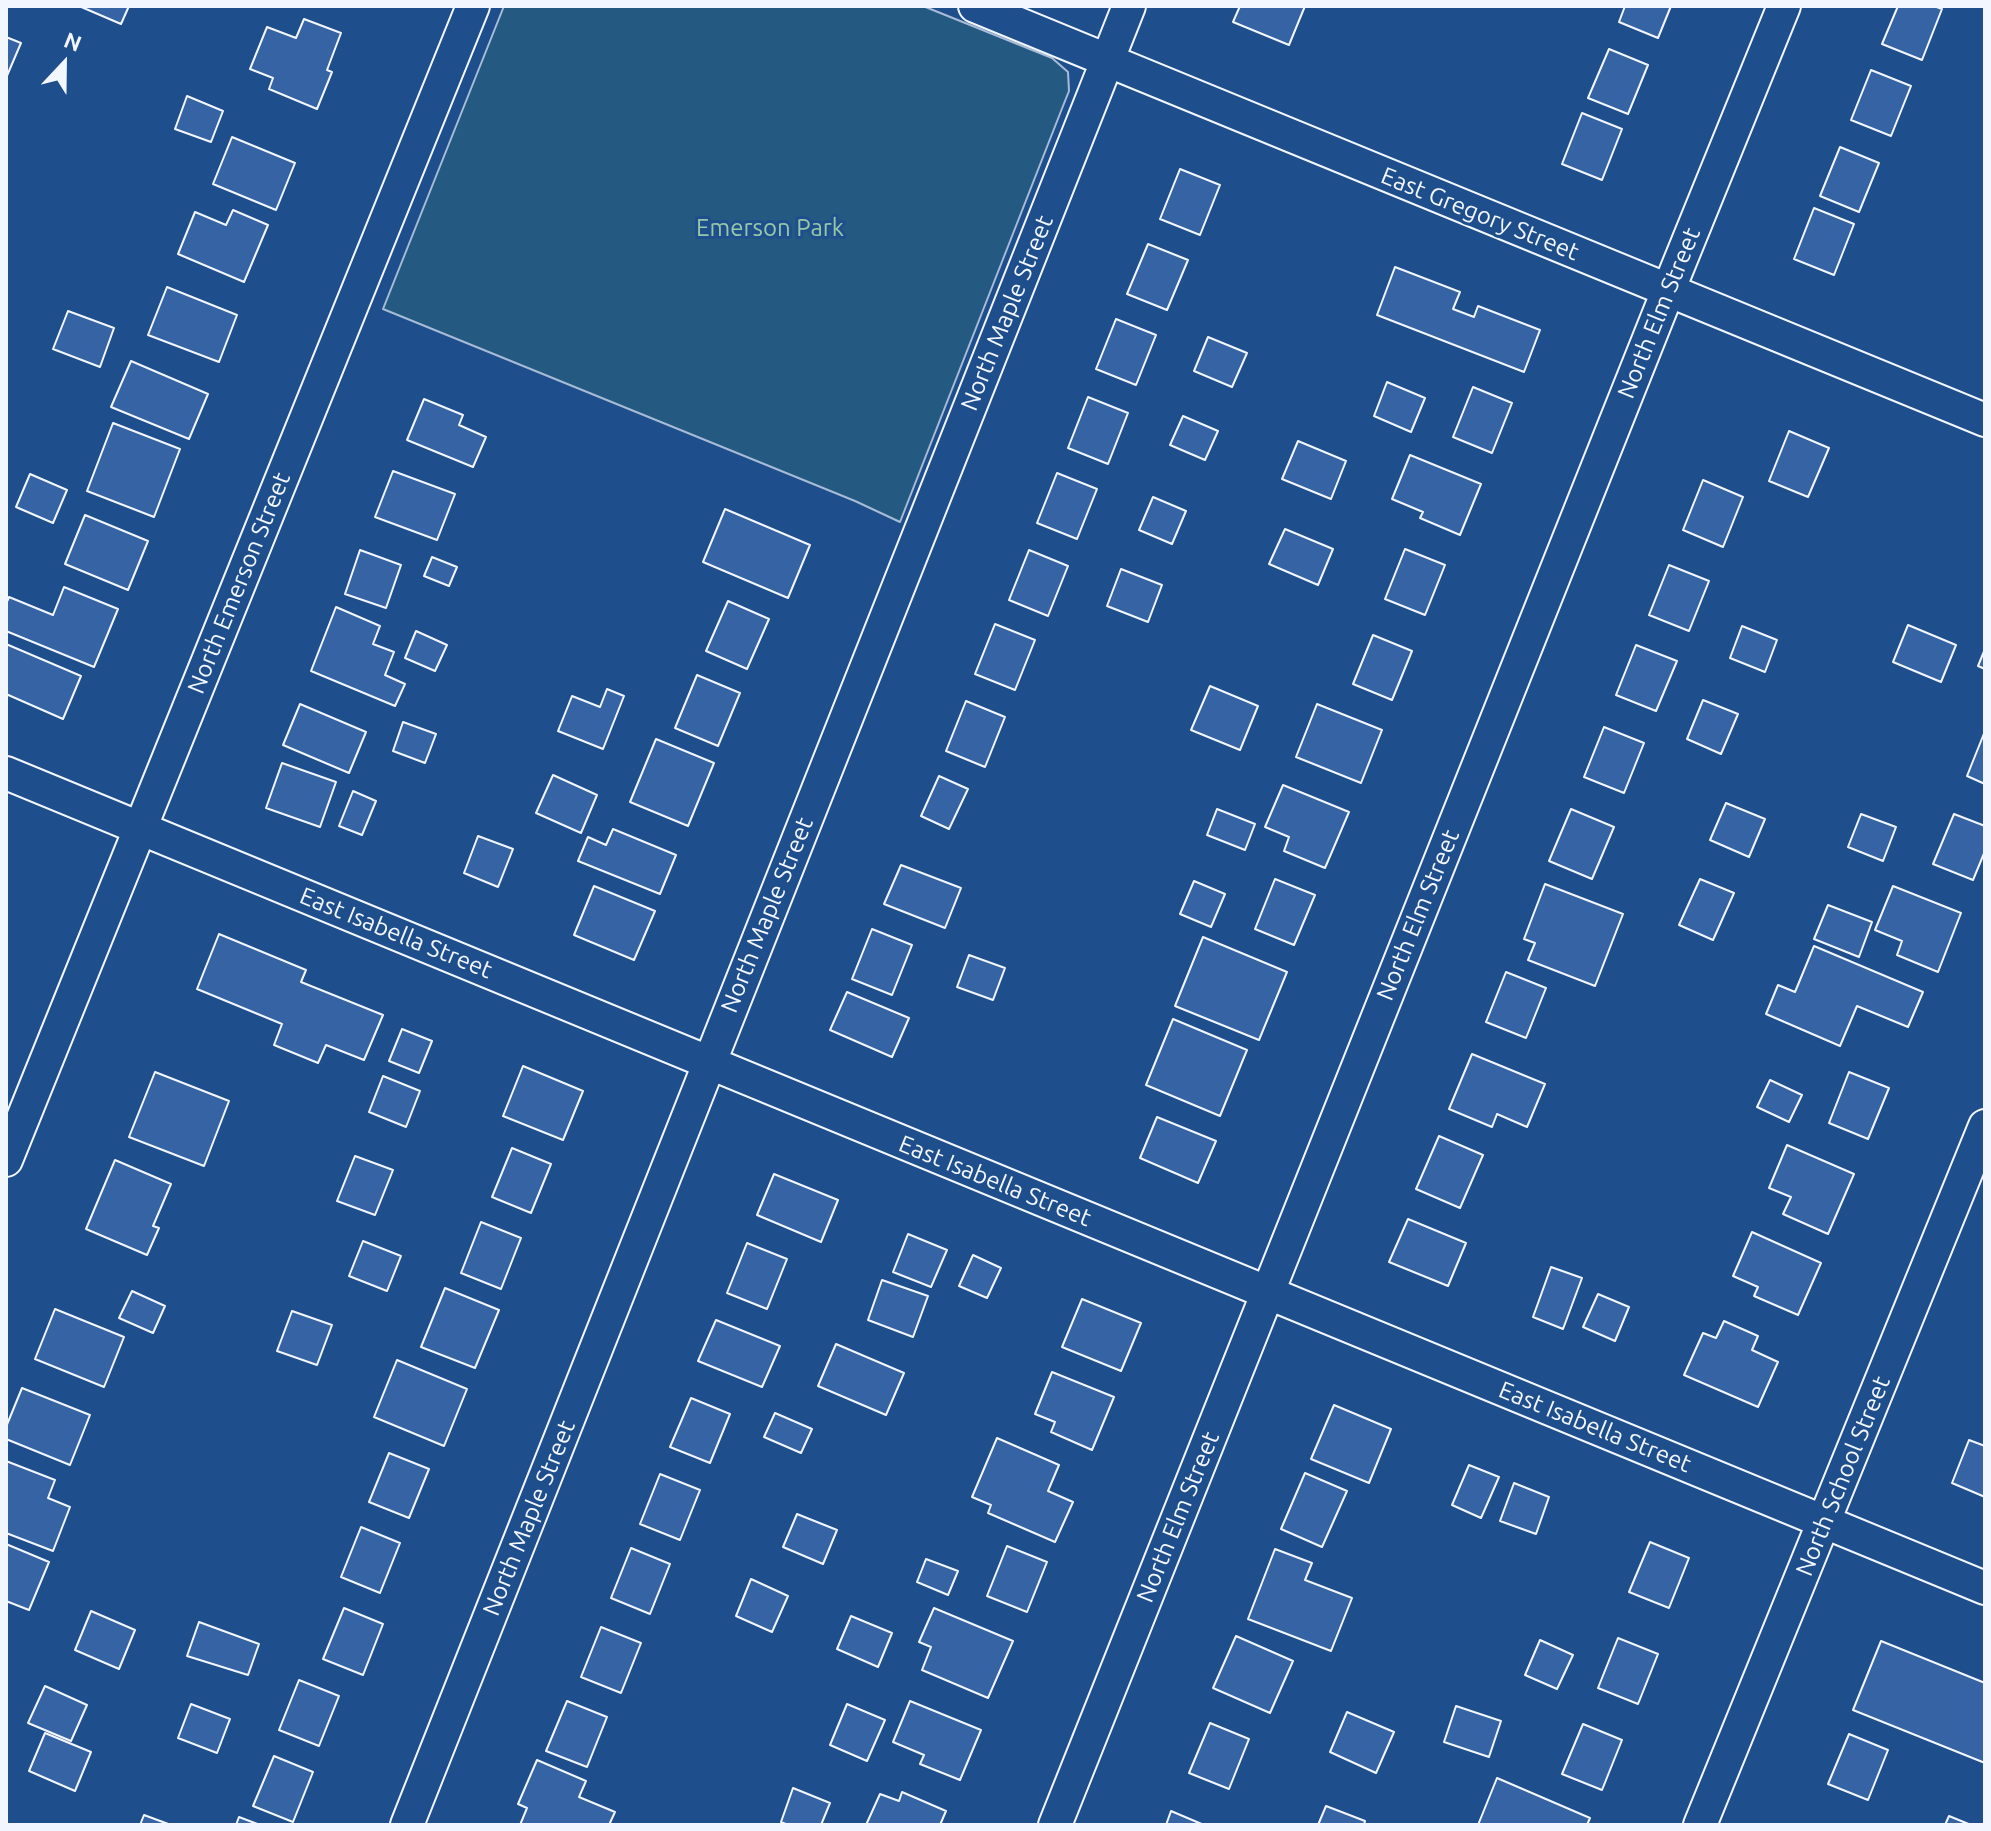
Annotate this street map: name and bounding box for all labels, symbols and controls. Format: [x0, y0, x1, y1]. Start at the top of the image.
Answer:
north arrow [24, 24, 104, 104]
text: N [61, 27, 85, 56]
street label: East Gregory Street [1377, 161, 1583, 267]
street label: North Maple Street [955, 211, 1059, 415]
park label: Emerson Park [696, 214, 844, 242]
street label: North Elm Street [1612, 223, 1706, 403]
street label: North Emerson Street [181, 468, 297, 698]
street label: North Maple Street [715, 813, 819, 1017]
street label: North Elm Street [1371, 825, 1465, 1005]
street label: East Isabella Street [296, 881, 496, 985]
street label: East Isabella Street [895, 1129, 1095, 1233]
street label: North School Street [1790, 1372, 1896, 1580]
street label: East Isabella Street [1495, 1375, 1695, 1479]
street label: North Maple Street [477, 1416, 581, 1620]
street label: North Elm Street [1131, 1427, 1225, 1607]

